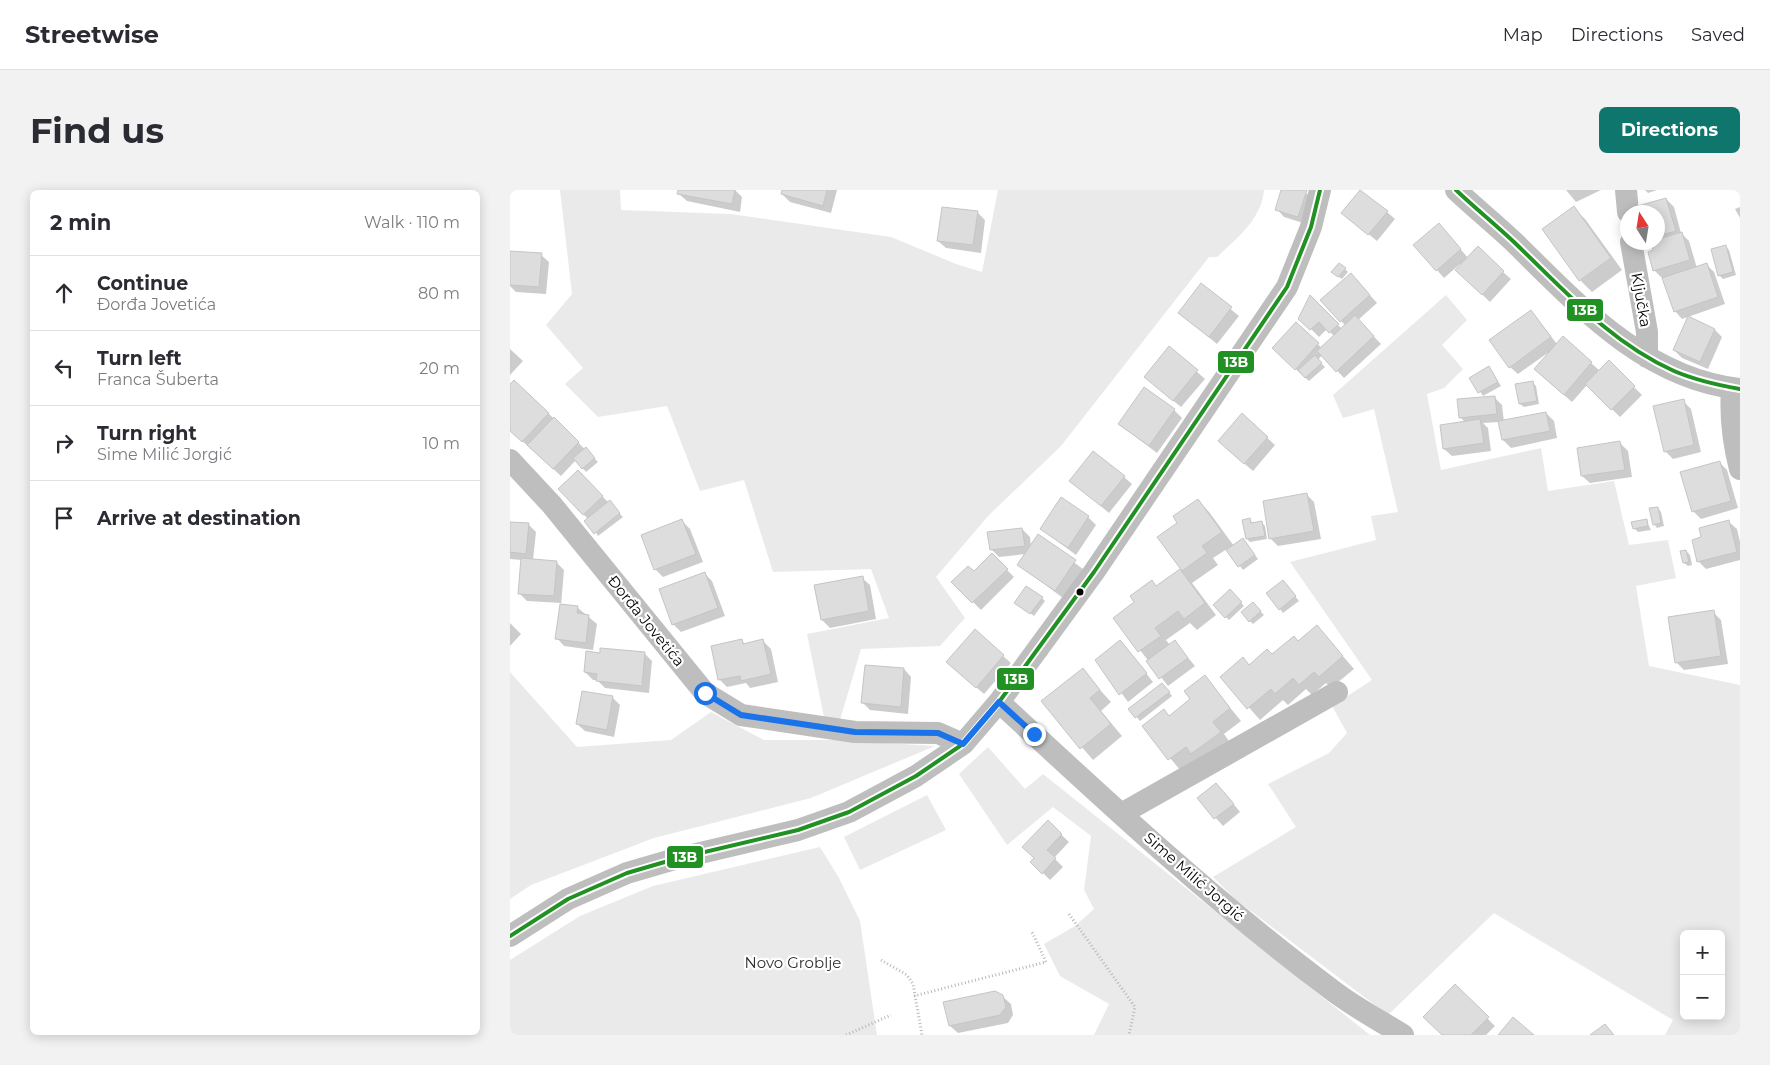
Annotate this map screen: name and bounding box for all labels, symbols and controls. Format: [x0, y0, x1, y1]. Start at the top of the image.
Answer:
text: Streetwise [25, 20, 159, 49]
text: Map [1503, 24, 1543, 46]
text: Directions [1571, 24, 1663, 46]
text: Saved [1691, 24, 1745, 46]
button: Directions [1599, 107, 1740, 153]
text: Find us [30, 109, 164, 152]
north arrow [1620, 205, 1665, 250]
text: 2 min [50, 210, 111, 235]
text: Walk · 110 m [364, 213, 460, 232]
street label: Ključka [1627, 271, 1656, 329]
text: Continue [97, 272, 188, 295]
icon: ahead [50, 279, 78, 307]
text: 80 m [418, 284, 460, 303]
text: Đorđa Jovetića [97, 295, 216, 314]
line badge: 13B [1566, 298, 1604, 322]
text: 13B [1573, 301, 1598, 319]
text: Turn left [97, 347, 182, 370]
line badge: 13B [1217, 350, 1255, 374]
text: 13B [1224, 353, 1249, 371]
icon: left [50, 354, 78, 382]
text: 20 m [419, 359, 460, 378]
text: Franca Šuberta [97, 370, 219, 389]
text: Turn right [97, 422, 197, 445]
icon: right [50, 429, 78, 457]
text: 10 m [422, 434, 460, 453]
text: Sime Milić Jorgić [97, 445, 232, 464]
icon: arrive [50, 504, 78, 532]
text: Arrive at destination [97, 507, 301, 530]
street label: Đorđa Jovetića [604, 571, 689, 670]
unlabelled marker [1075, 587, 1085, 597]
line badge: 13B [996, 667, 1035, 691]
text: 13B [1004, 670, 1029, 688]
route start [694, 682, 717, 705]
route end [1023, 723, 1046, 746]
street label: Sime Milić Jorgić [1140, 828, 1248, 925]
line badge: 13B [666, 845, 704, 869]
text: 13B [673, 848, 698, 866]
map controls [1680, 930, 1725, 1020]
button: + [1680, 930, 1725, 975]
park label: Novo Groblje [745, 953, 841, 972]
button: − [1680, 975, 1725, 1020]

